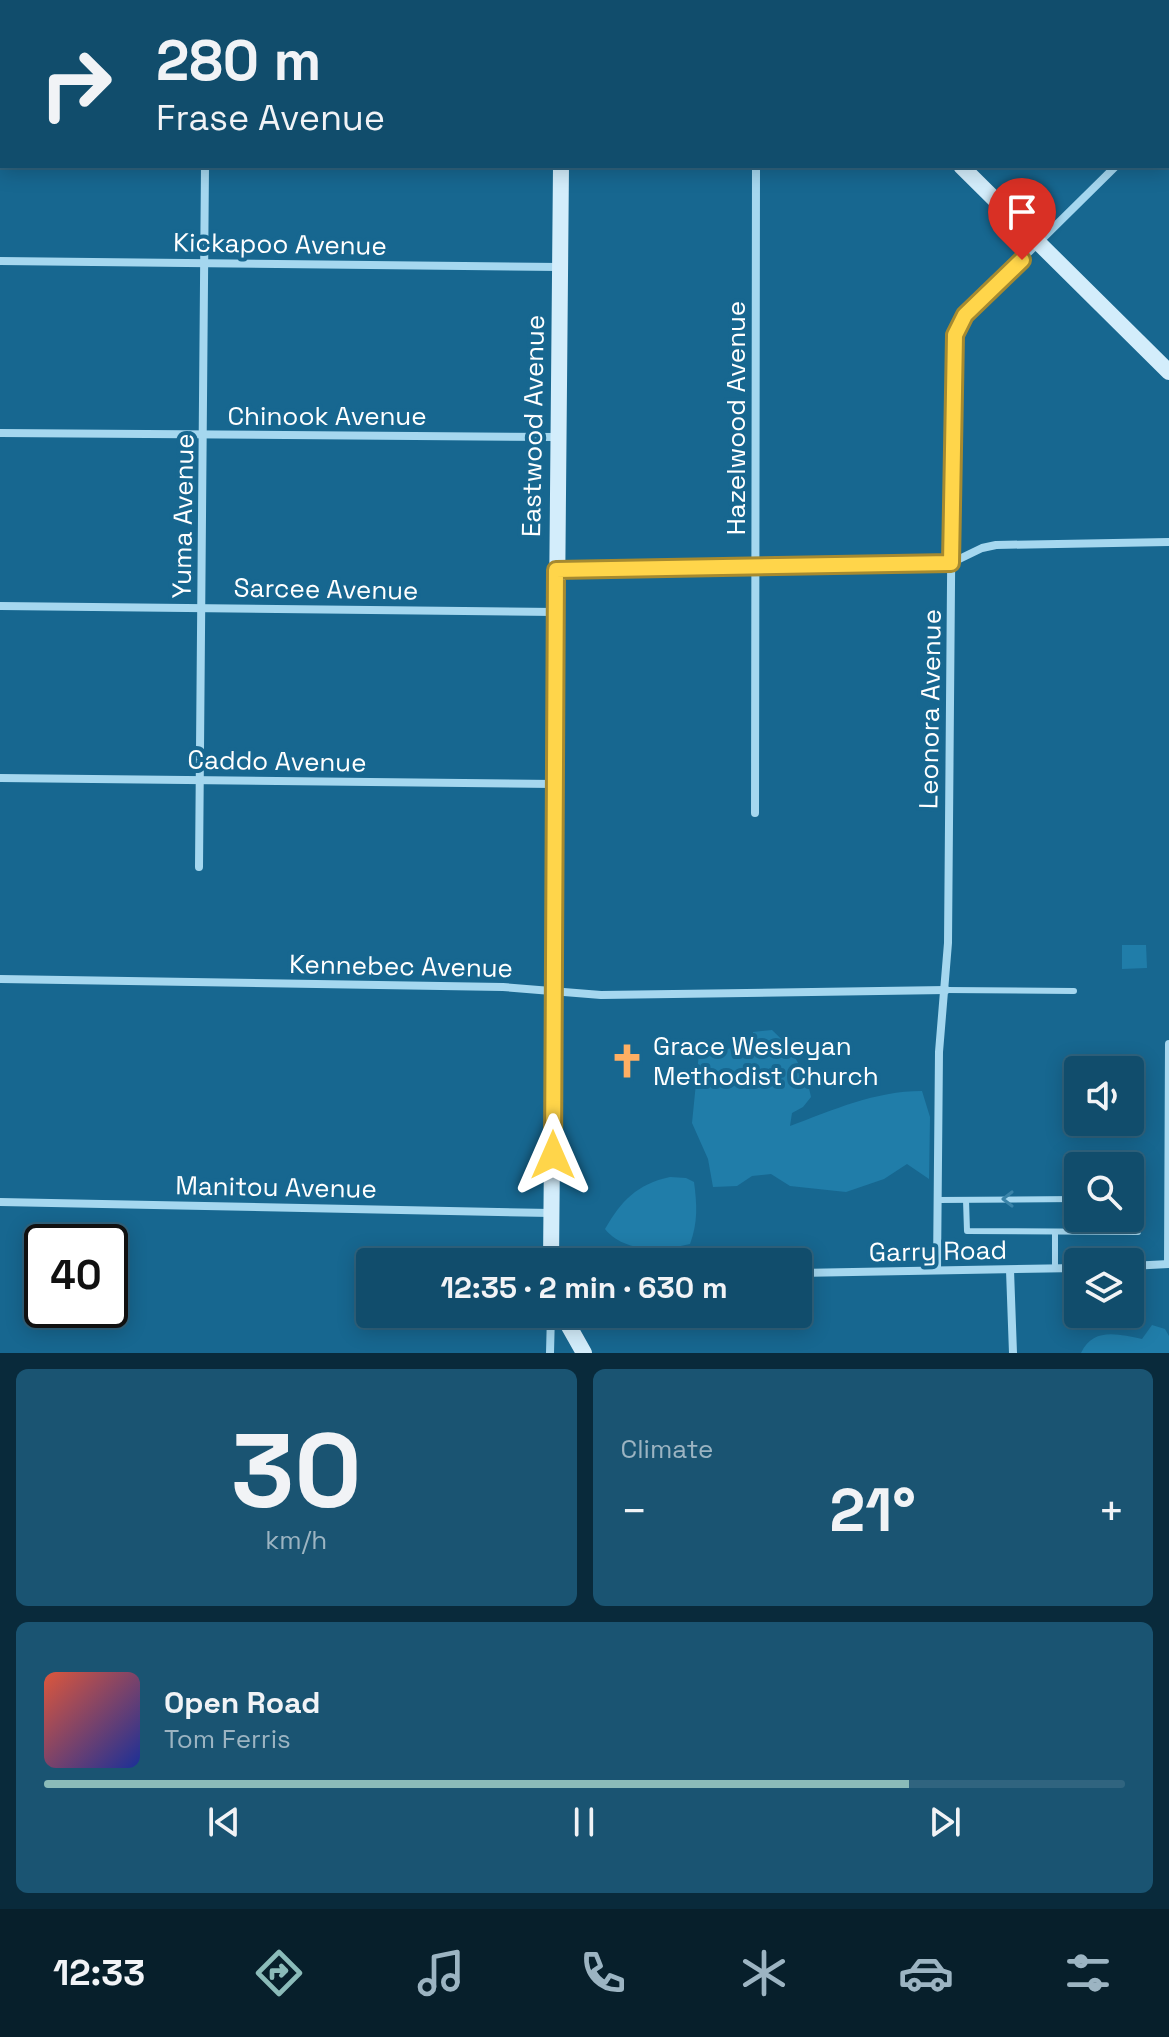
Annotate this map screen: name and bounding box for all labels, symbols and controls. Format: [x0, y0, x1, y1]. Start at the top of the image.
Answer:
text: 280 m [156, 25, 321, 96]
icon: right [24, 32, 128, 136]
text: Frase Avenue [156, 95, 385, 141]
pin [988, 178, 1056, 260]
icon: arrive [1000, 190, 1044, 234]
street label: Kickapoo Avenue [173, 225, 387, 263]
street label: Hazelwood Avenue [719, 301, 753, 535]
street label: Eastwood Avenue [514, 314, 552, 538]
street label: Chinook Avenue [227, 399, 427, 433]
street label: Yuma Avenue [165, 433, 201, 599]
street label: Sarcee Avenue [233, 570, 419, 608]
street label: Leonora Avenue [911, 609, 949, 809]
street label: Caddo Avenue [187, 742, 367, 780]
street label: Kennebec Avenue [289, 947, 513, 985]
place label: Grace Wesleyan Methodist Church [653, 1029, 879, 1093]
church icon: Grace Wesleyan Methodist Church [608, 1042, 646, 1080]
map controls [1064, 1056, 1144, 1328]
button: sound [1064, 1056, 1144, 1136]
position arrow [511, 1113, 595, 1197]
button: search [1064, 1152, 1144, 1232]
street label: Manitou Avenue [175, 1168, 377, 1206]
one-way arrow [1001, 1190, 1014, 1208]
speed limit sign: 40 [24, 1224, 128, 1328]
street label: Garry Road [869, 1233, 1007, 1269]
button: layers [1064, 1248, 1144, 1328]
text: 12:35 · 2 min · 630 m [440, 1268, 728, 1307]
text: 30 [231, 1405, 362, 1537]
text: Climate [621, 1432, 713, 1466]
text: 21° [830, 1472, 916, 1549]
text: − [621, 1483, 648, 1539]
text: + [1098, 1483, 1125, 1539]
text: km/h [265, 1523, 327, 1557]
text: Open Road [164, 1683, 320, 1722]
text: Tom Ferris [164, 1722, 291, 1756]
icon: previous [202, 1800, 246, 1844]
icon: pause [562, 1800, 606, 1844]
icon: next [923, 1800, 967, 1844]
icon: directions [251, 1945, 307, 2001]
icon: music [413, 1945, 469, 2001]
icon: phone [575, 1945, 631, 2001]
icon: climate [736, 1945, 792, 2001]
icon: car [898, 1945, 954, 2001]
icon: filters [1060, 1945, 1116, 2001]
text: 12:33 [53, 1950, 145, 1996]

